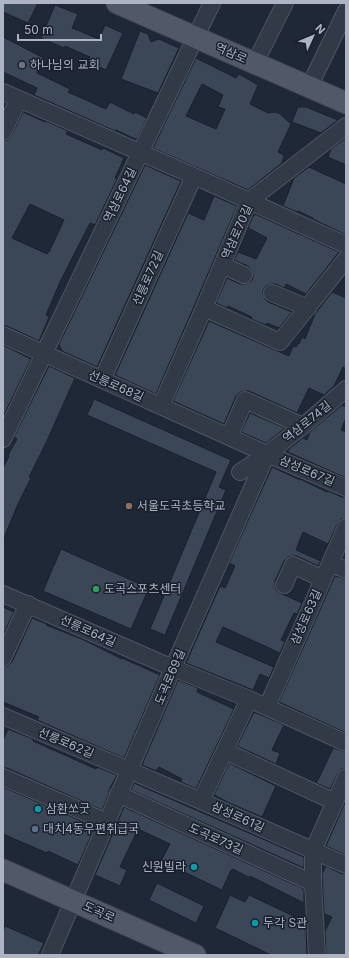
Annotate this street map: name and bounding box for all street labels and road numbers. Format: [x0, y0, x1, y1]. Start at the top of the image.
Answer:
street label: 역삼로 [213, 39, 249, 66]
street label: 역삼로64길 [100, 165, 139, 225]
street label: 역삼로70길 [218, 202, 255, 261]
street label: 선릉로72길 [129, 248, 166, 307]
street label: 선릉로68길 [86, 367, 146, 404]
street label: 역삼로74길 [279, 398, 334, 446]
street label: 삼성로67길 [277, 452, 337, 489]
street label: 삼성로63길 [287, 587, 324, 647]
street label: 선릉로64길 [58, 612, 118, 649]
street label: 도곡로69길 [151, 647, 188, 707]
street label: 선릉로62길 [36, 724, 96, 761]
street label: 삼성로61길 [209, 798, 267, 835]
street label: 도곡로73길 [187, 820, 246, 857]
street label: 도곡로 [81, 898, 117, 925]

